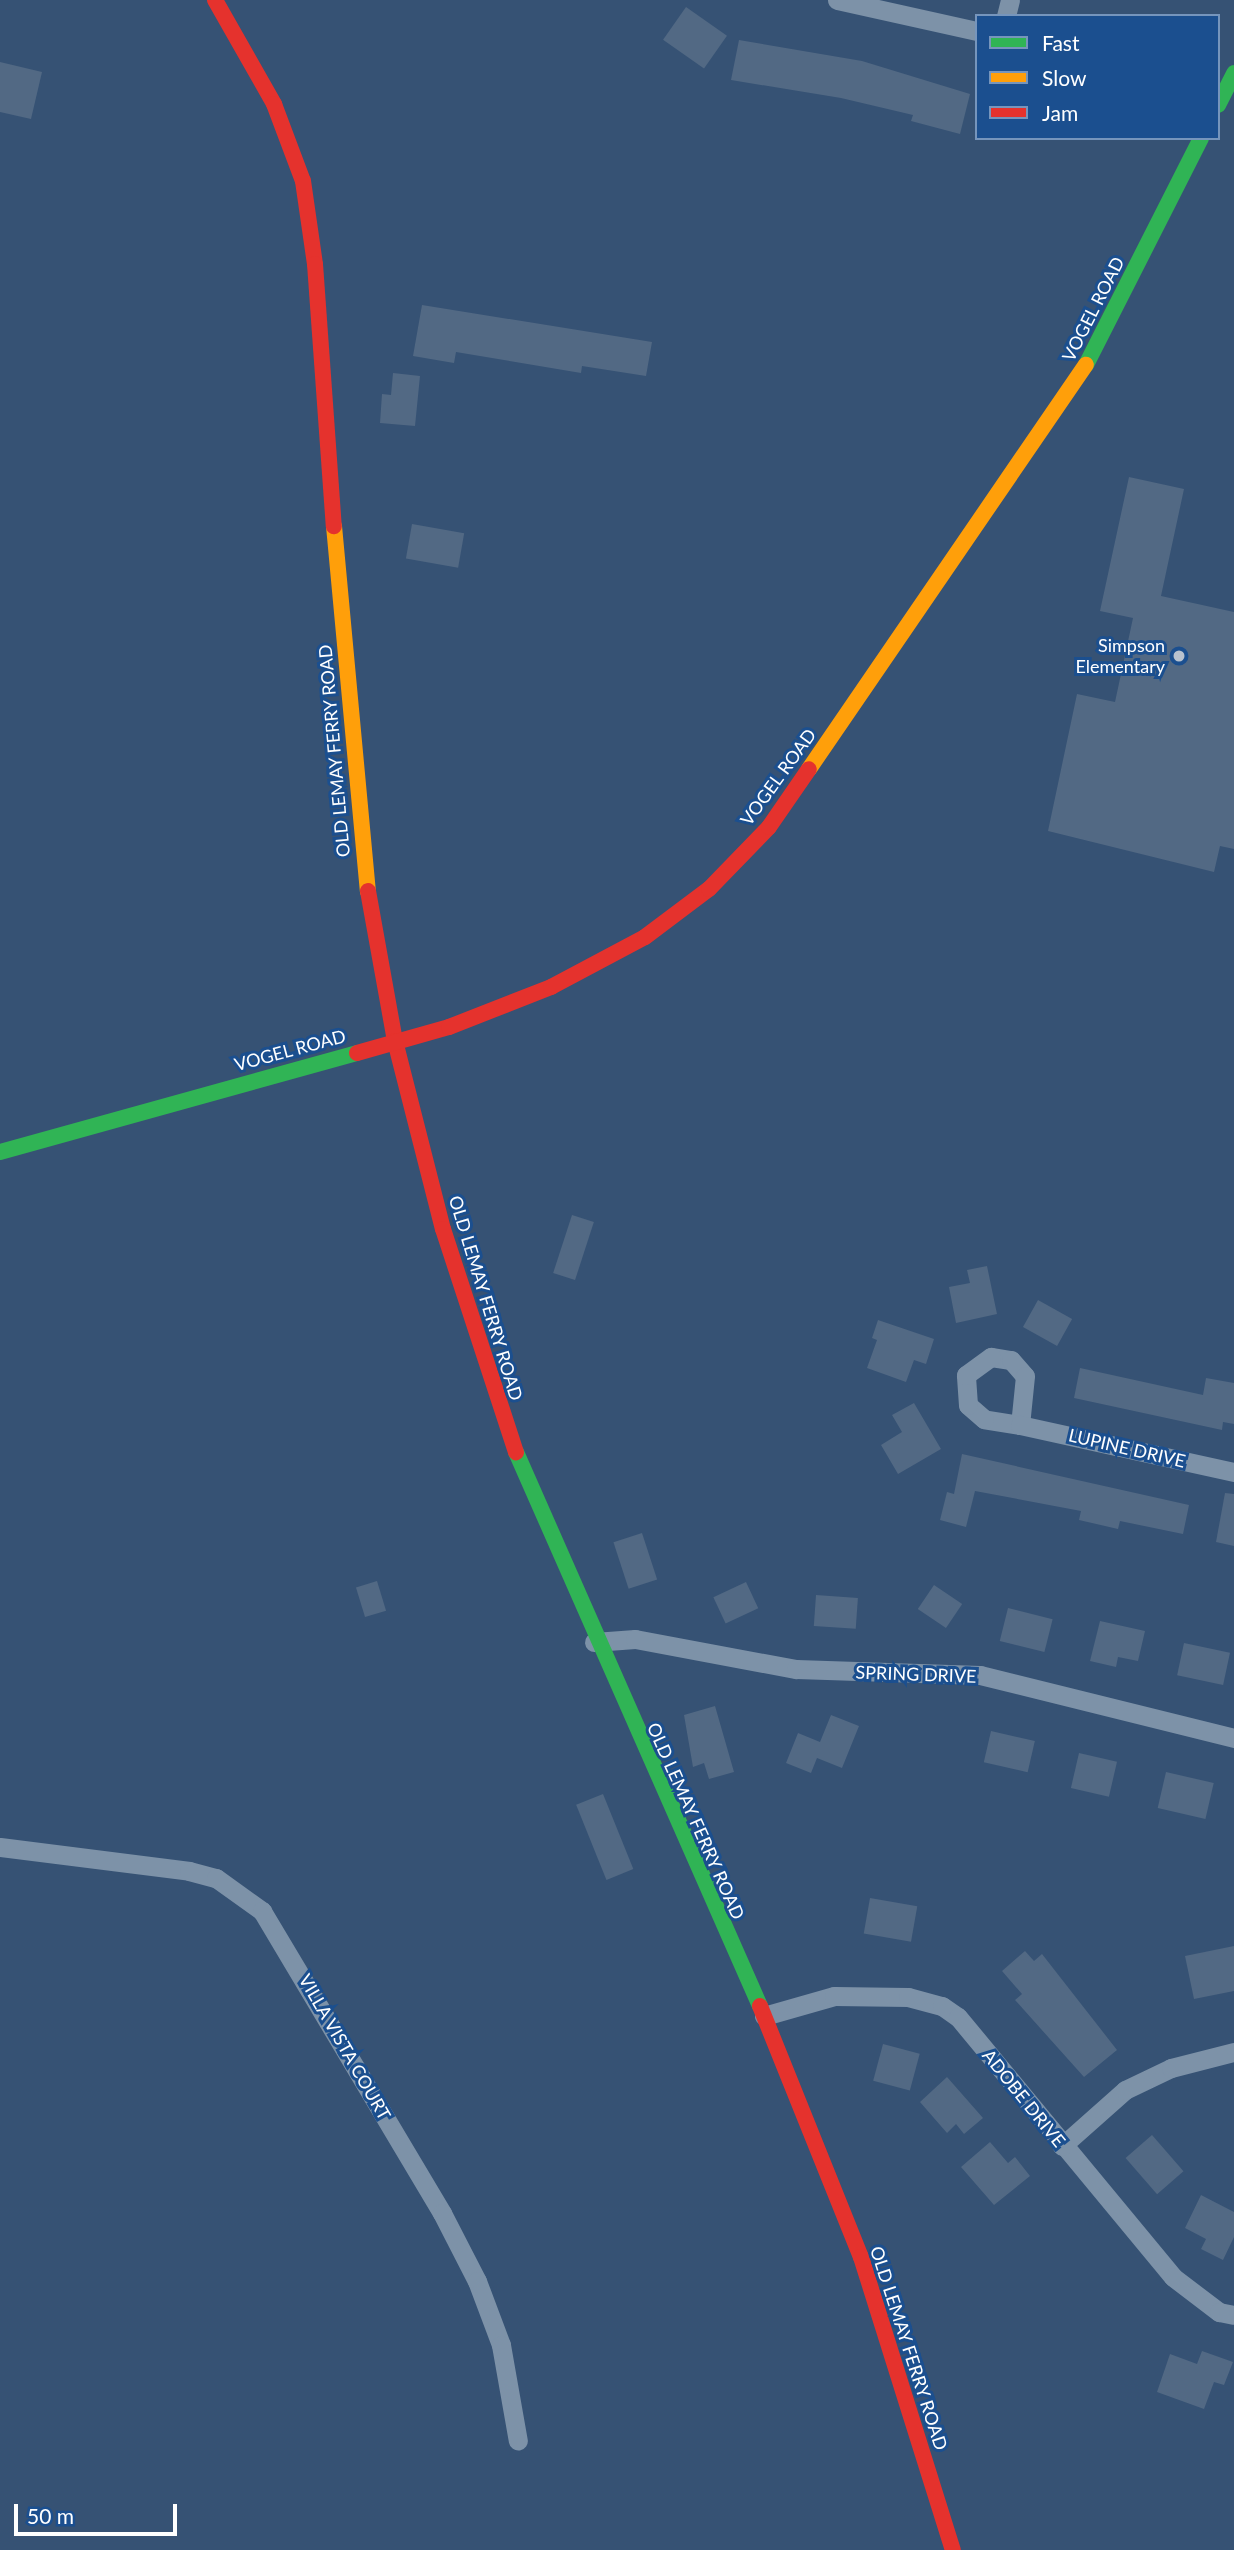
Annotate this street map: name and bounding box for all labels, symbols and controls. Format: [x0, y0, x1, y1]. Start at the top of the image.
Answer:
legend [975, 14, 1220, 140]
text: Fast [1042, 30, 1079, 55]
text: Slow [1042, 65, 1086, 90]
text: Jam [1042, 100, 1078, 125]
street label: VOGEL ROAD [1057, 253, 1129, 365]
place label: Simpson Elementary [1075, 635, 1165, 678]
street label: OLD LEMAY FERRY ROAD [314, 643, 354, 859]
marker: Simpson Elementary [1171, 648, 1187, 664]
street label: VOGEL ROAD [736, 724, 820, 830]
street label: VOGEL ROAD [232, 1025, 348, 1075]
street label: OLD LEMAY FERRY ROAD [444, 1192, 528, 1404]
street label: LUPINE DRIVE [1067, 1424, 1187, 1472]
street label: SPRING DRIVE [855, 1661, 977, 1687]
street label: OLD LEMAY FERRY ROAD [642, 1719, 750, 1923]
street label: VILLA VISTA COURT [294, 1969, 396, 2125]
street label: ADOBE DRIVE [978, 2045, 1070, 2151]
street label: OLD LEMAY FERRY ROAD [866, 2243, 952, 2453]
scale bar [18, 2490, 180, 2534]
text: 50 m [27, 2503, 74, 2528]

